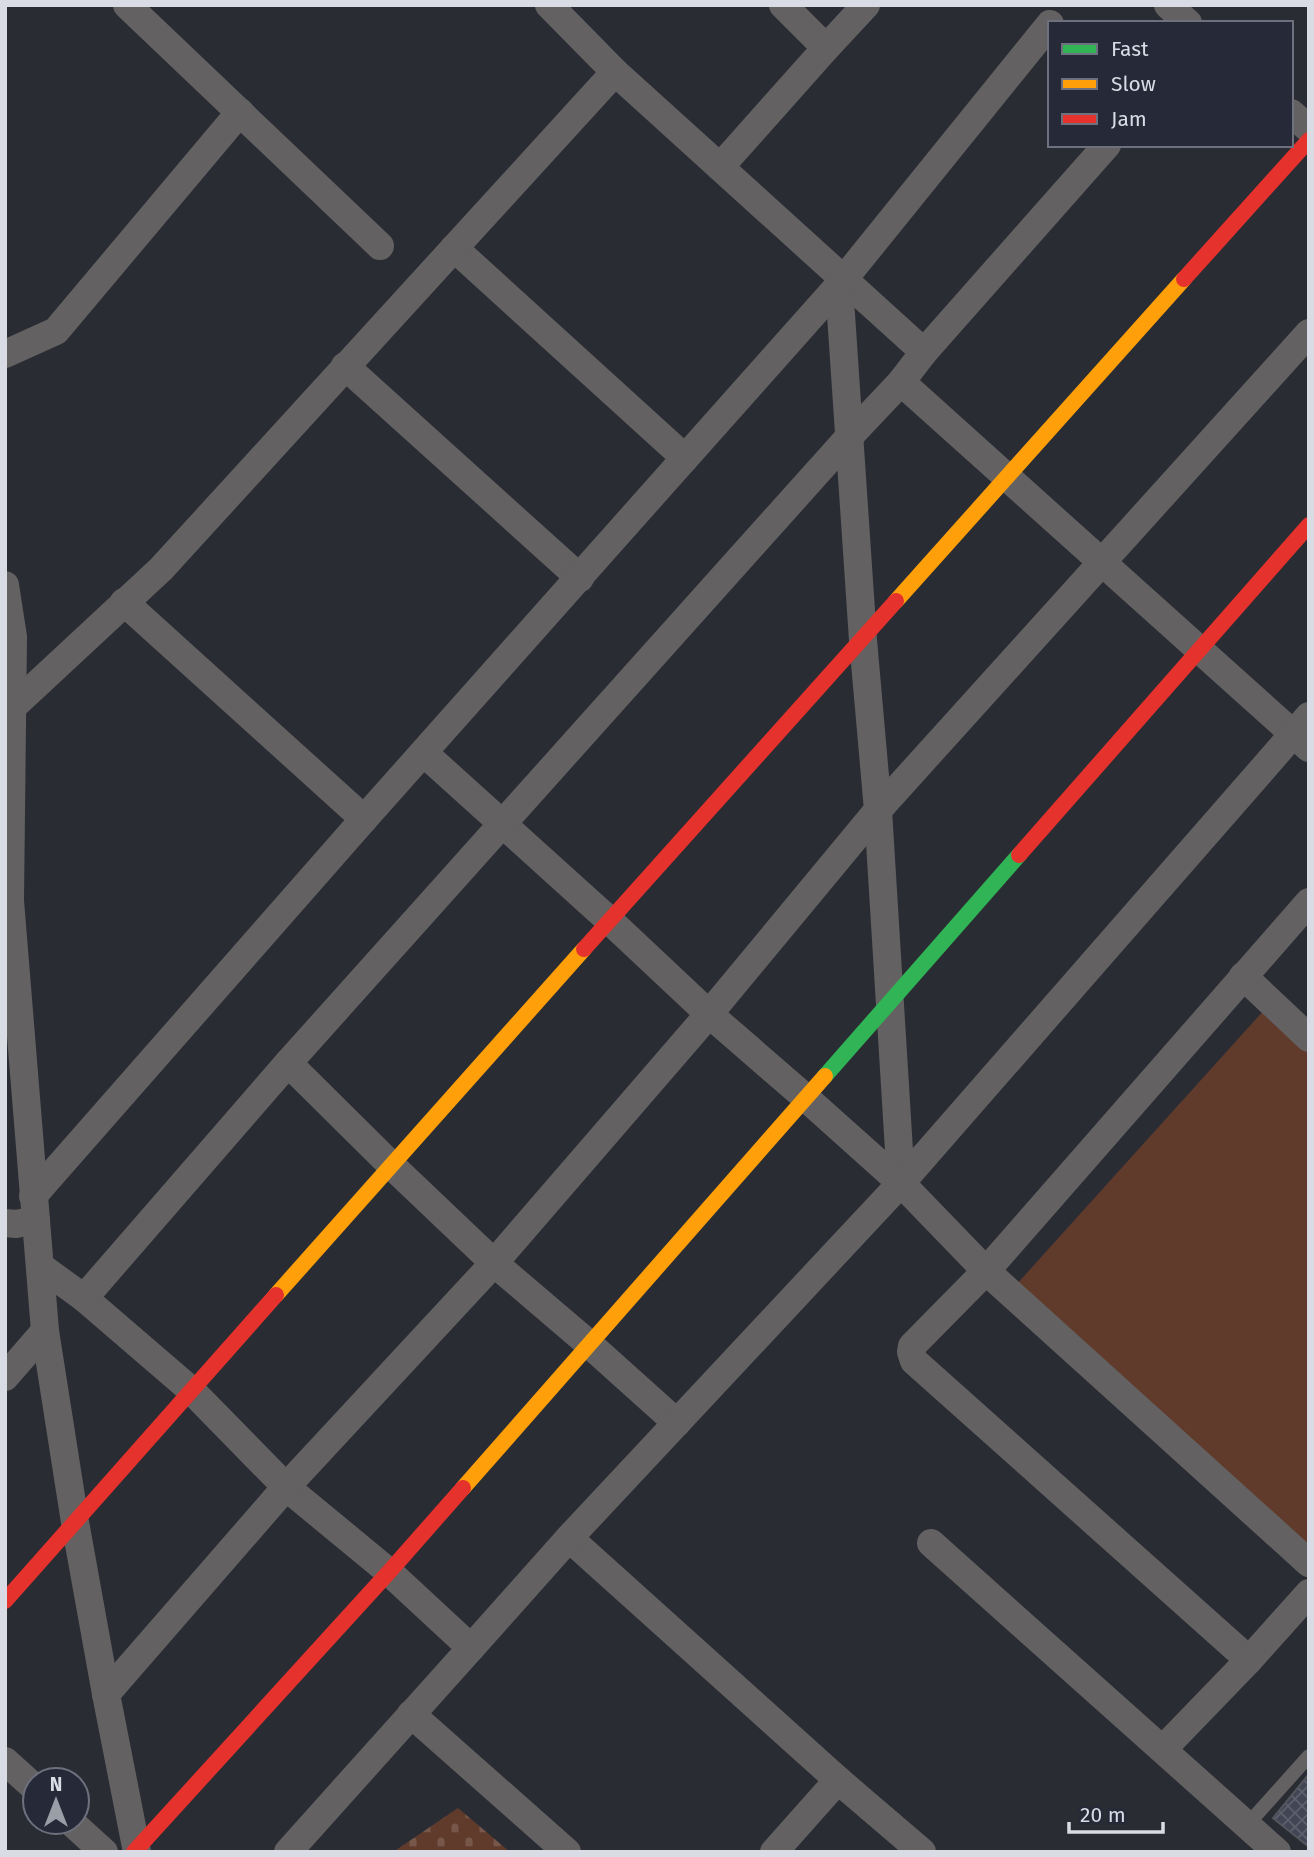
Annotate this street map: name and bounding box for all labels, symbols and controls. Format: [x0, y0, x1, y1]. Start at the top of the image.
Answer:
legend [1048, 21, 1293, 147]
text: Fast [1111, 36, 1149, 62]
text: Slow [1111, 71, 1156, 97]
text: Jam [1111, 106, 1147, 132]
north arrow [21, 1766, 91, 1836]
text: N [50, 1773, 62, 1796]
scale bar [1069, 1790, 1164, 1834]
text: 20 m [1080, 1802, 1126, 1828]

